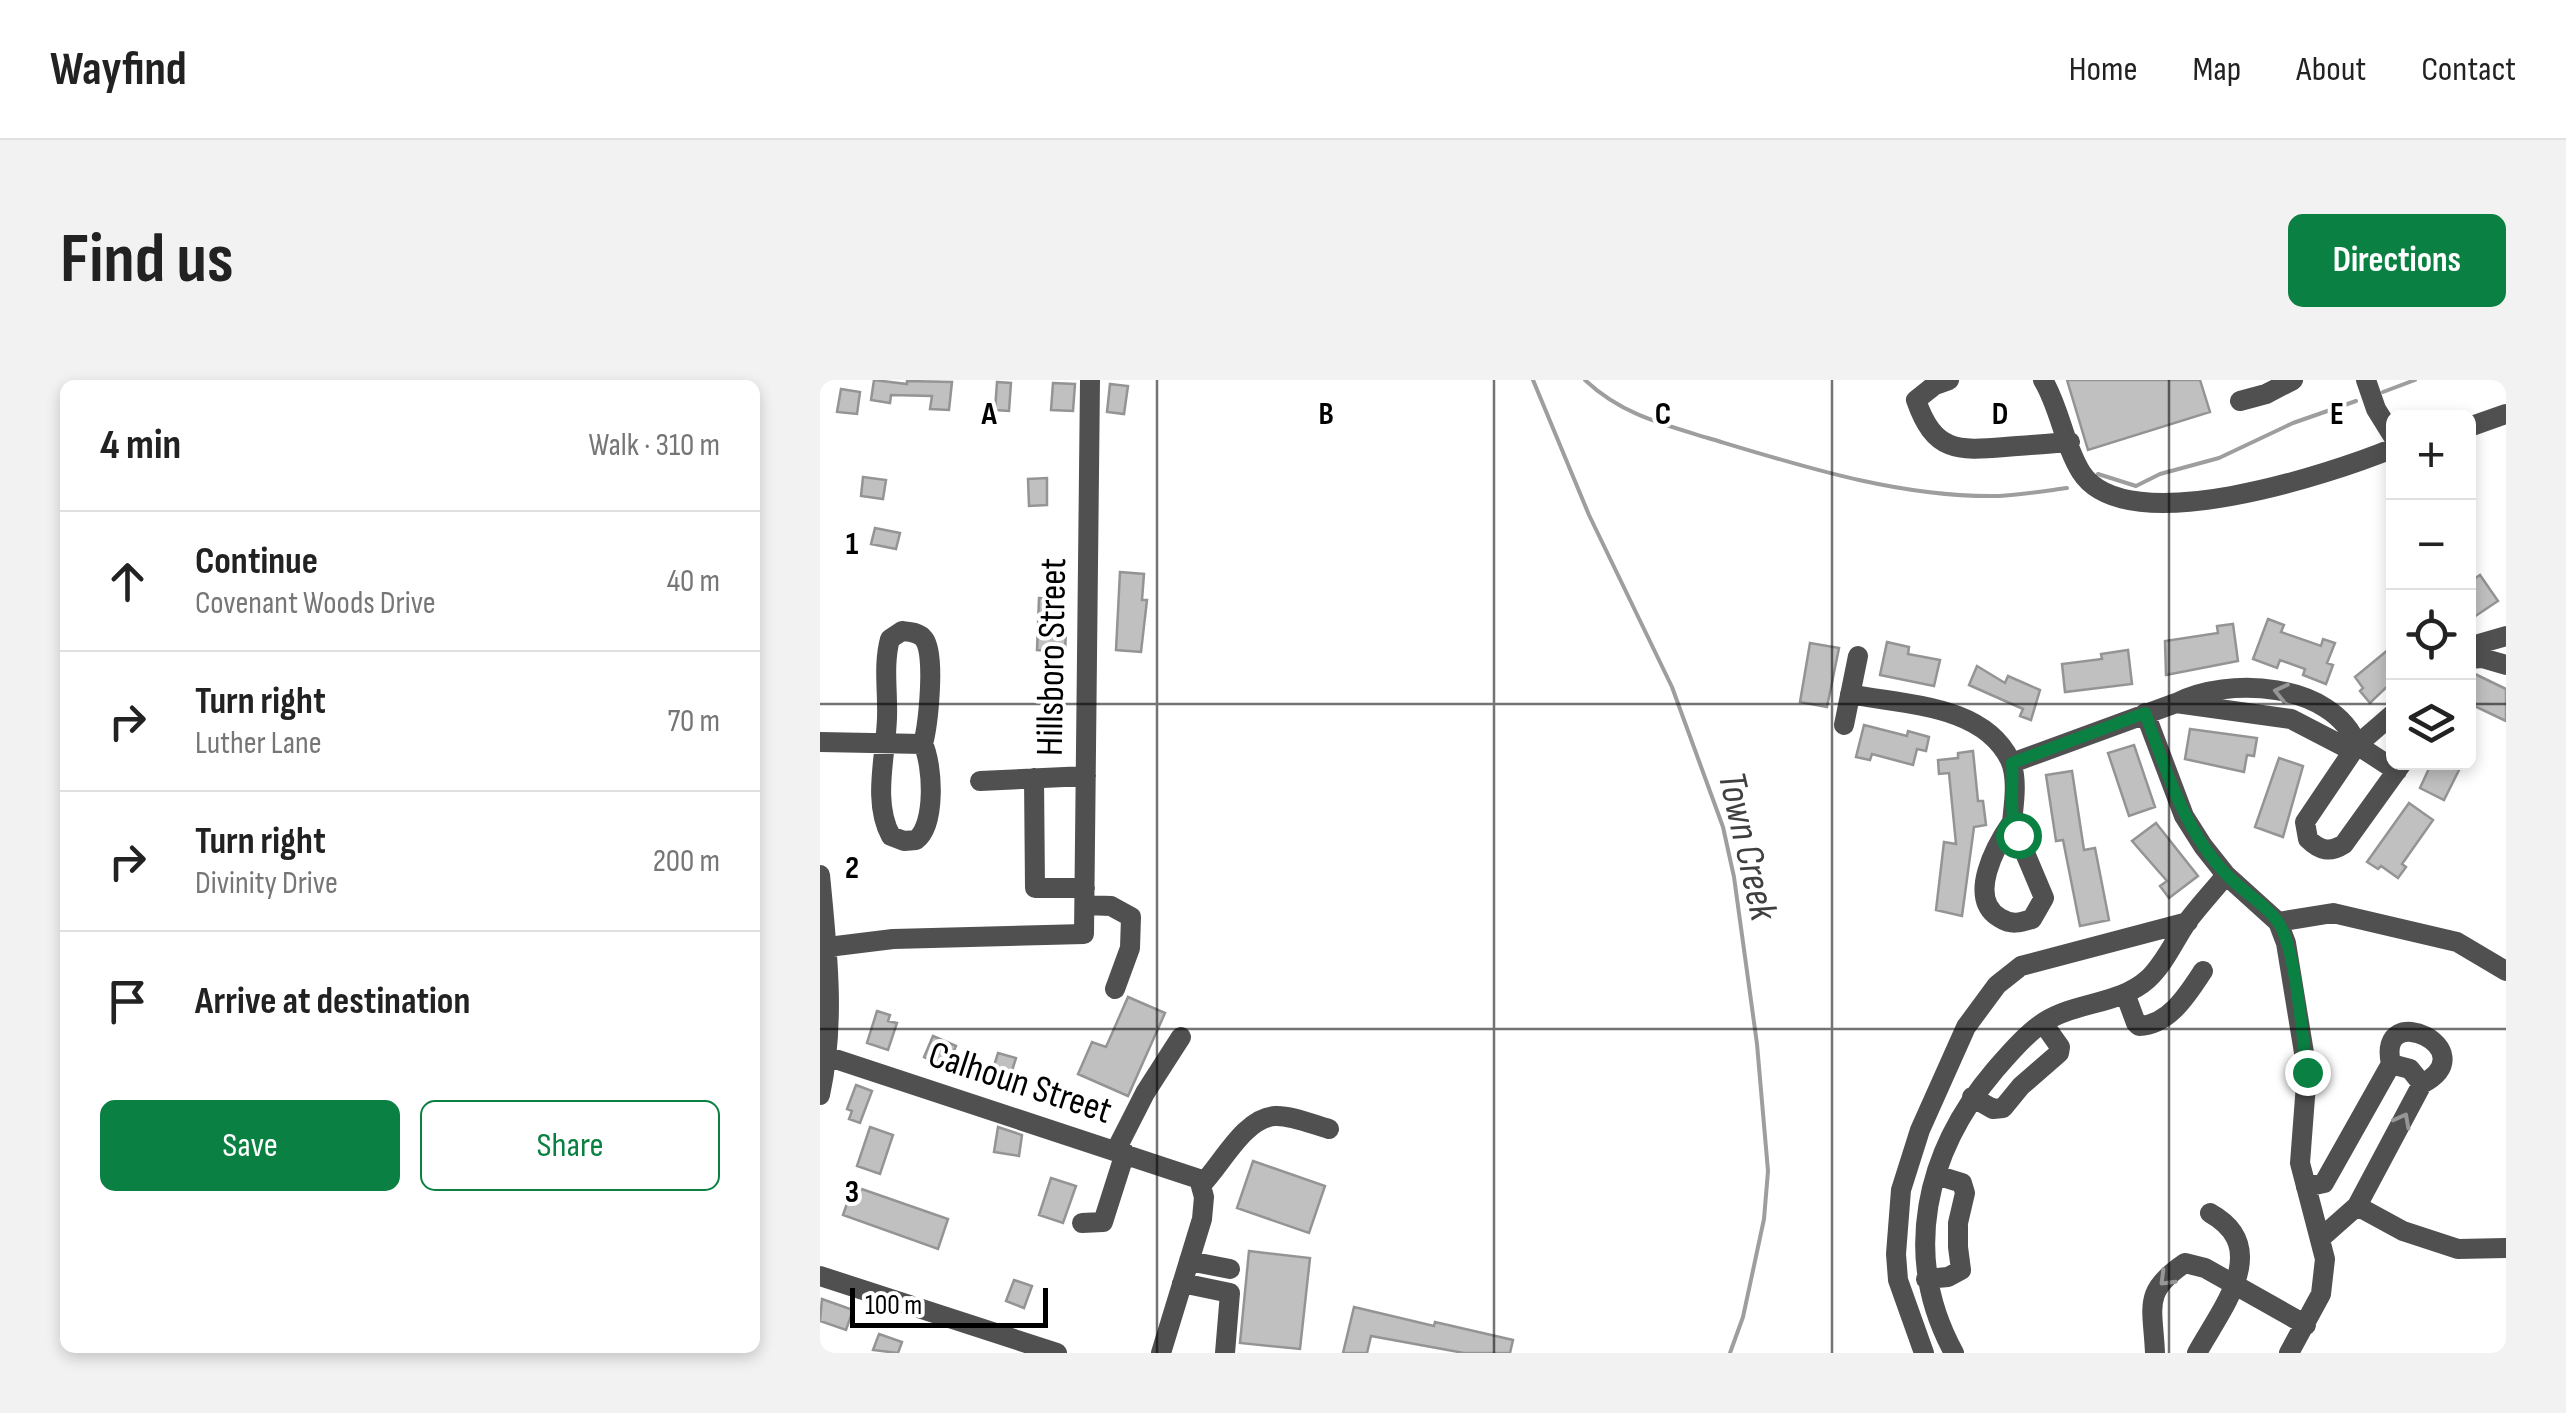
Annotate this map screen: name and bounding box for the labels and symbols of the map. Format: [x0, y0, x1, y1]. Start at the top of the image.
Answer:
text: A [980, 395, 997, 434]
text: B [1318, 395, 1334, 434]
text: C [1655, 395, 1671, 434]
text: D [1992, 395, 2008, 434]
text: E [2330, 395, 2344, 434]
text: 1 [846, 525, 859, 564]
street label: Hillsboro Street [1028, 558, 1076, 756]
one-way arrow [2273, 683, 2290, 704]
water label: Town Creek [1707, 767, 1788, 926]
route start [1996, 813, 2042, 859]
text: 2 [845, 849, 859, 888]
street label: Calhoun Street [923, 1032, 1117, 1134]
route end [2285, 1050, 2331, 1096]
one-way arrow [2390, 1112, 2410, 1130]
text: 3 [845, 1173, 859, 1212]
one-way arrow [2160, 1267, 2178, 1285]
scale bar [850, 1283, 1048, 1328]

